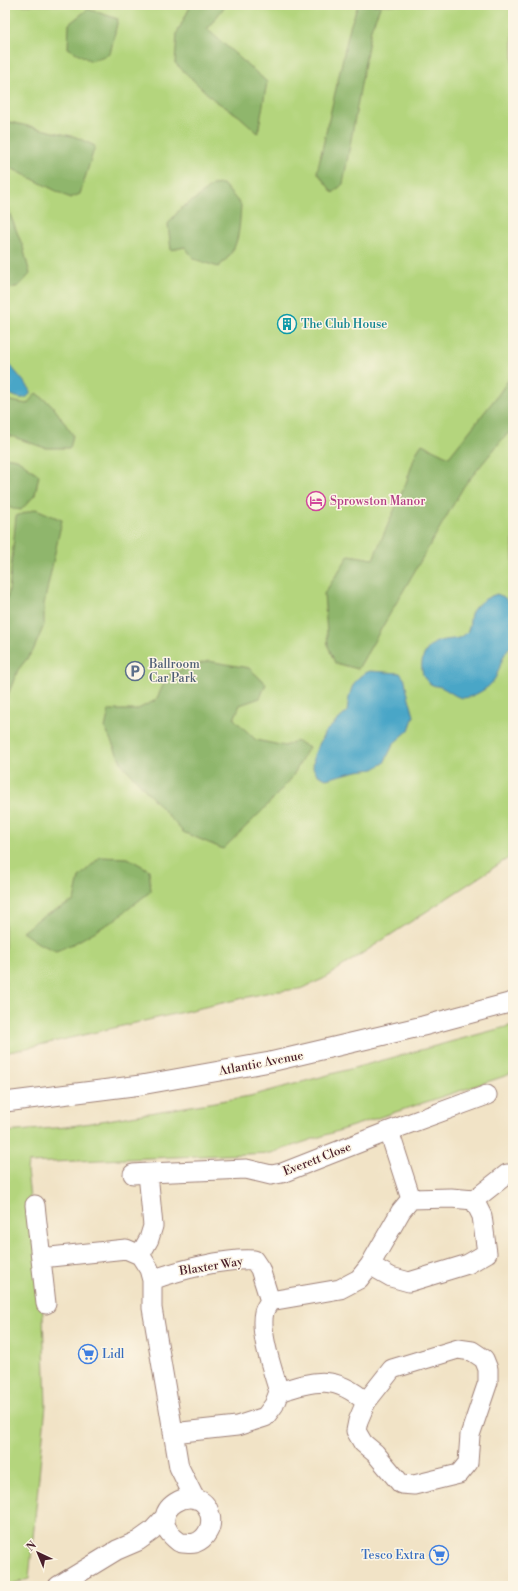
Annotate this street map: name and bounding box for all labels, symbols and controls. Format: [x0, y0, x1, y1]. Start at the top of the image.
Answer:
building icon: The Club House [276, 313, 298, 335]
place label: The Club House [301, 317, 387, 332]
hotel icon: Sprowston Manor [305, 490, 327, 512]
place label: Sprowston Manor [330, 494, 425, 509]
place label: Ballroom Car Park [148, 657, 200, 686]
parking icon: Ballroom Car Park [124, 660, 146, 682]
street label: Atlantic Avenue [217, 1048, 305, 1079]
street label: Everett Close [281, 1140, 353, 1179]
street label: Blaxter Way [177, 1254, 244, 1279]
supermarket icon: Lidl [77, 1343, 99, 1365]
place label: Lidl [102, 1347, 125, 1362]
north arrow [18, 1533, 58, 1573]
text: N [24, 1538, 40, 1555]
supermarket icon: Tesco Extra [428, 1544, 450, 1566]
place label: Tesco Extra [361, 1548, 426, 1563]

